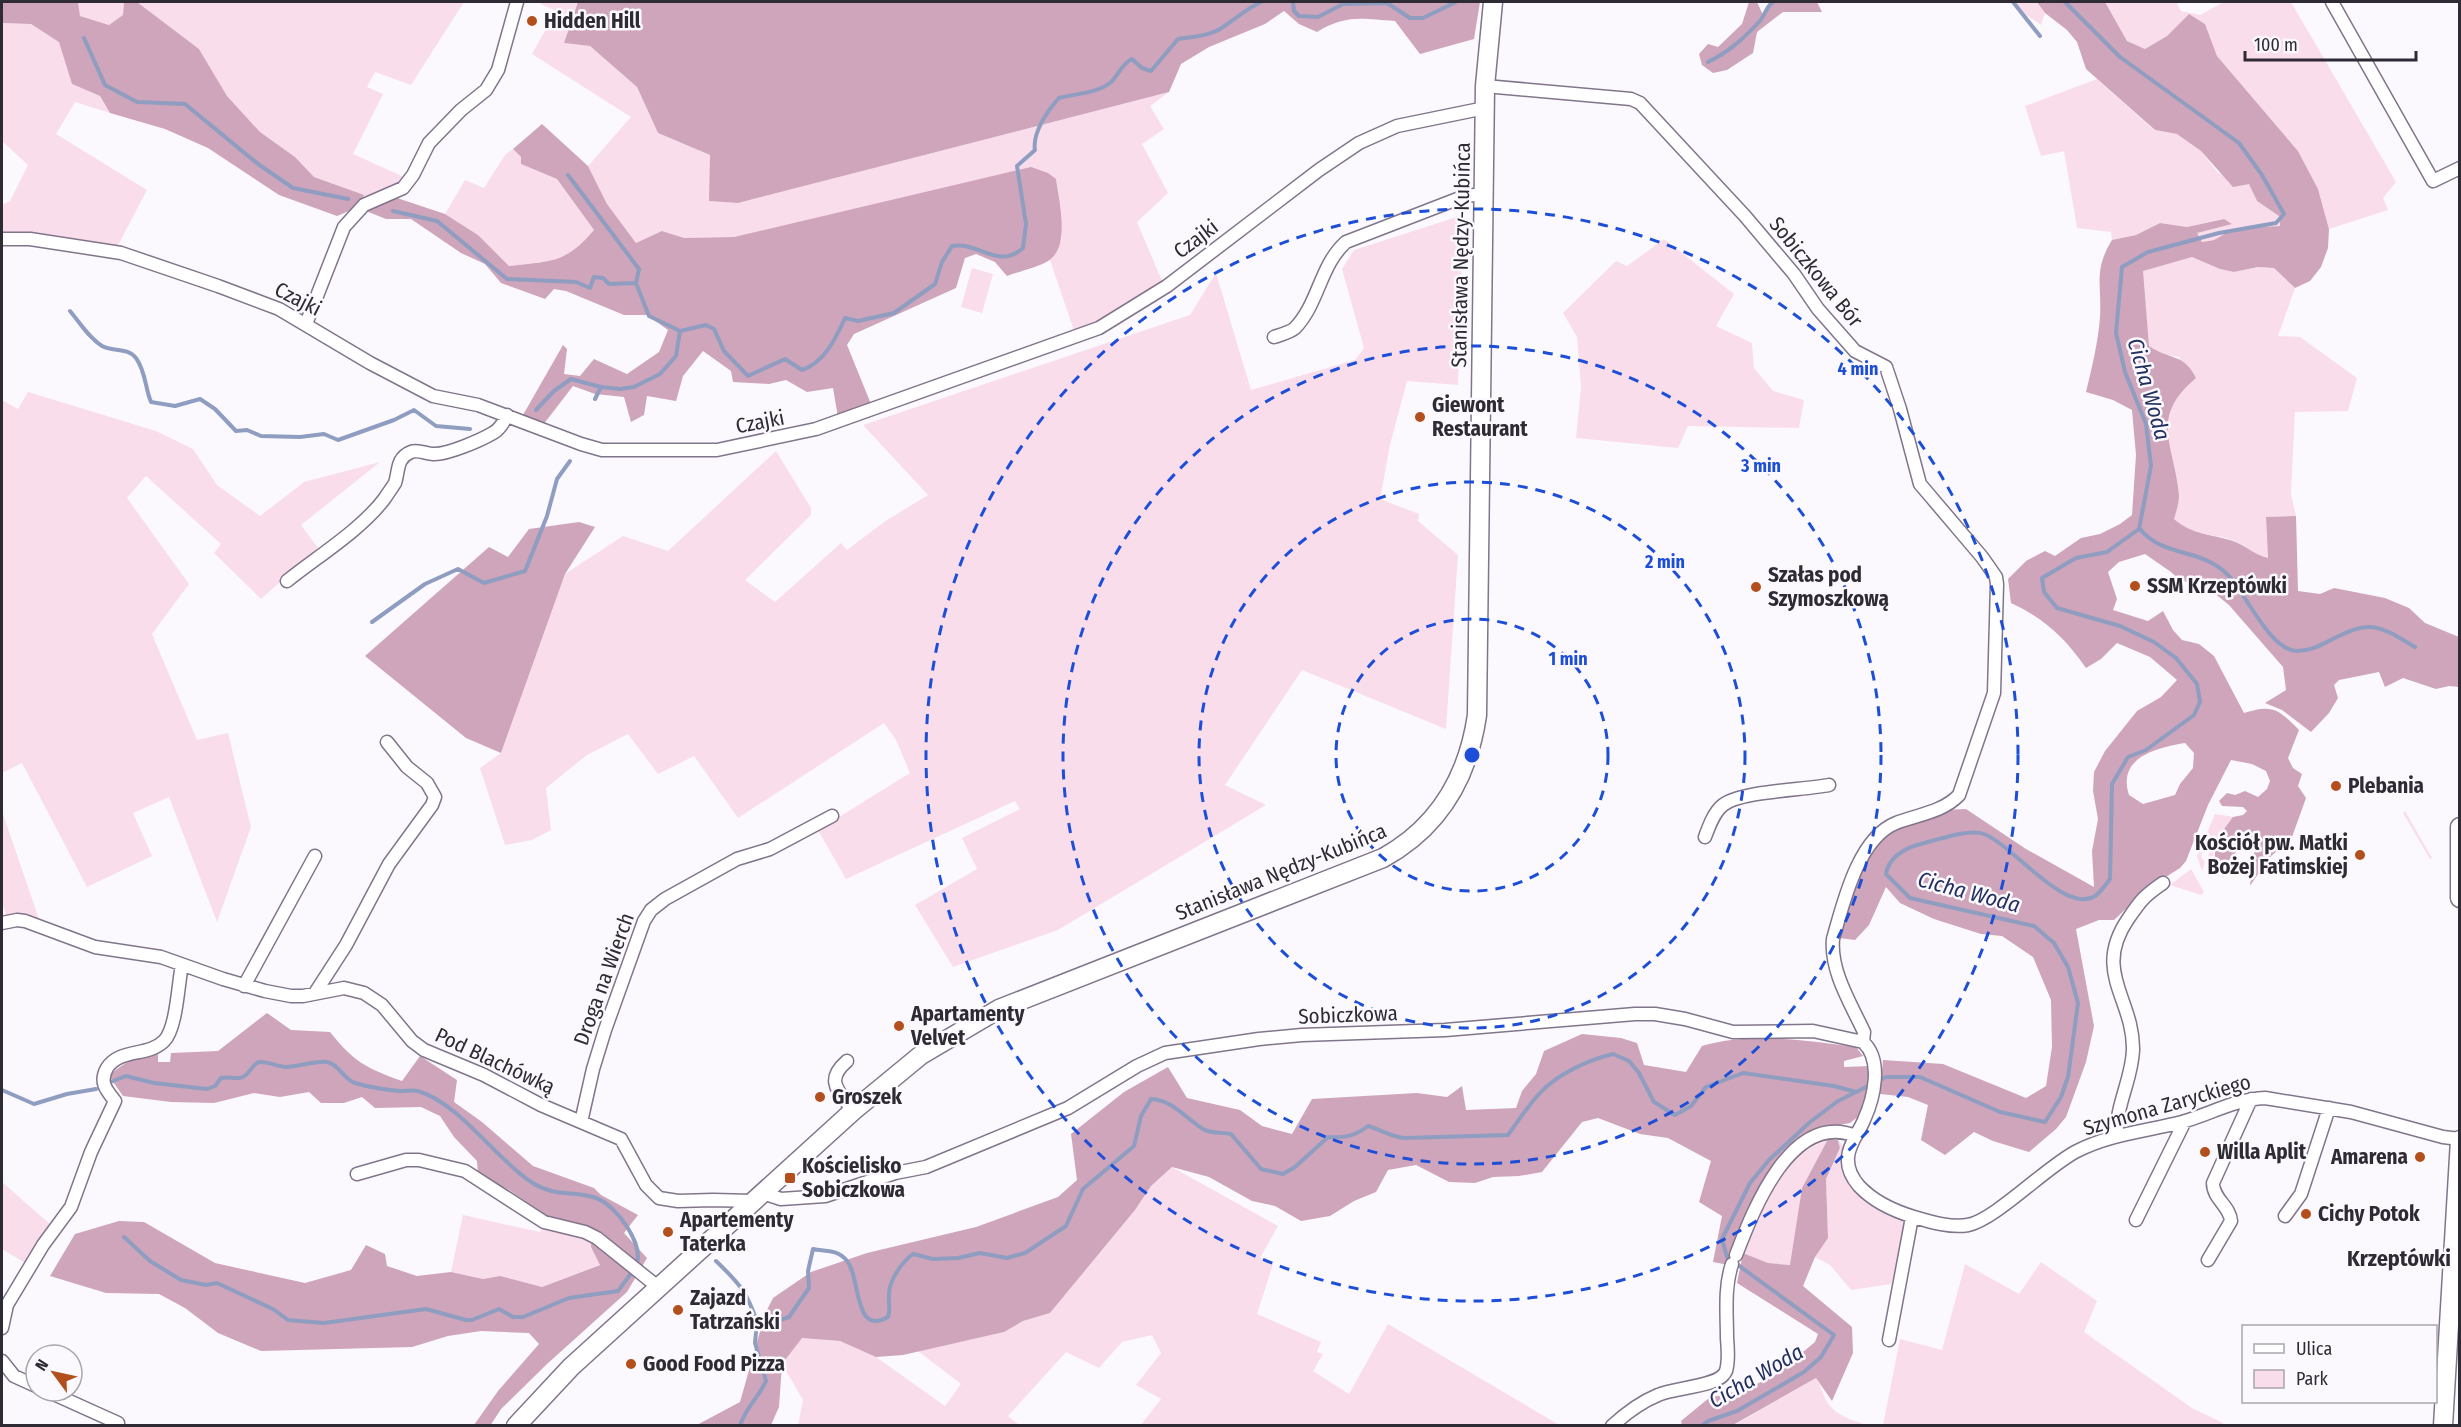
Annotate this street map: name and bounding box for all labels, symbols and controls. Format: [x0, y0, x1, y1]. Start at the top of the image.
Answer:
place label: Hidden Hill [544, 8, 641, 34]
marker: Hidden Hill [525, 14, 539, 28]
scale bar [2245, 24, 2416, 62]
text: 100 m [2254, 34, 2298, 56]
street label: Stanisława Nędzy-Kubińca [1446, 142, 1476, 368]
street label: Sobiczkowa Bór [1764, 212, 1869, 333]
street label: Czajki [1169, 214, 1223, 264]
street label: Czajki [270, 276, 326, 322]
water label: Cicha Woda [2122, 335, 2176, 443]
text: 4 min [1838, 358, 1878, 380]
place label: Giewont Restaurant [1432, 392, 1528, 442]
street label: Czajki [733, 405, 787, 439]
marker: Giewont Restaurant [1413, 410, 1427, 424]
text: 3 min [1740, 455, 1781, 477]
text: 2 min [1644, 551, 1685, 573]
place label: Szałas pod Szymoszkową [1768, 562, 1889, 612]
place label: SSM Krzeptówki [2147, 573, 2287, 599]
marker: SSM Krzeptówki [2128, 579, 2142, 593]
marker: Szałas pod Szymoszkową [1749, 580, 1763, 594]
text: 1 min [1548, 648, 1588, 670]
centre of rings [1462, 745, 1482, 765]
place label: Plebania [2348, 773, 2424, 799]
marker: Plebania [2329, 779, 2343, 793]
street label: Stanisława Nędzy-Kubińca [1172, 818, 1390, 926]
place label: Kościół pw. Matki Bożej Fatimskiej [2195, 830, 2348, 880]
marker: Kościół pw. Matki Bożej Fatimskiej [2353, 848, 2367, 862]
water label: Cicha Woda [1915, 865, 2023, 919]
street label: Droga na Wierch [568, 909, 640, 1049]
street label: Sobiczkowa [1298, 1000, 1398, 1030]
place label: Apartamenty Velvet [910, 1001, 1025, 1051]
marker: Apartamenty Velvet [892, 1019, 906, 1033]
street label: Pod Blachówką [431, 1022, 559, 1100]
street label: Szymona Zaryckiego [2080, 1069, 2254, 1141]
place label: Groszek [832, 1084, 902, 1110]
marker: Groszek [813, 1090, 827, 1104]
place label: Willa Aplit [2217, 1139, 2307, 1165]
place label: Amarena [2330, 1144, 2408, 1170]
marker: Willa Aplit [2198, 1145, 2212, 1159]
marker: Amarena [2413, 1150, 2427, 1164]
place label: Kościelisko Sobiczkowa [802, 1153, 905, 1203]
marker: Kościelisko Sobiczkowa [783, 1171, 797, 1185]
place label: Cichy Potok [2318, 1201, 2420, 1227]
place label: Apartementy Taterka [679, 1207, 794, 1257]
marker: Cichy Potok [2299, 1207, 2313, 1221]
marker: Apartementy Taterka [661, 1225, 675, 1239]
district label: Krzeptówki [2347, 1245, 2451, 1272]
place label: Zajazd Tatrzański [690, 1285, 780, 1335]
marker: Zajazd Tatrzański [671, 1303, 685, 1317]
legend [2242, 1325, 2437, 1403]
water label: Cicha Woda [1704, 1338, 1808, 1414]
text: Ulica [2296, 1338, 2332, 1360]
north arrow [24, 1343, 84, 1403]
place label: Good Food Pizza [643, 1351, 785, 1377]
text: N [31, 1356, 52, 1374]
marker: Good Food Pizza [624, 1357, 638, 1371]
text: Park [2296, 1368, 2329, 1390]

